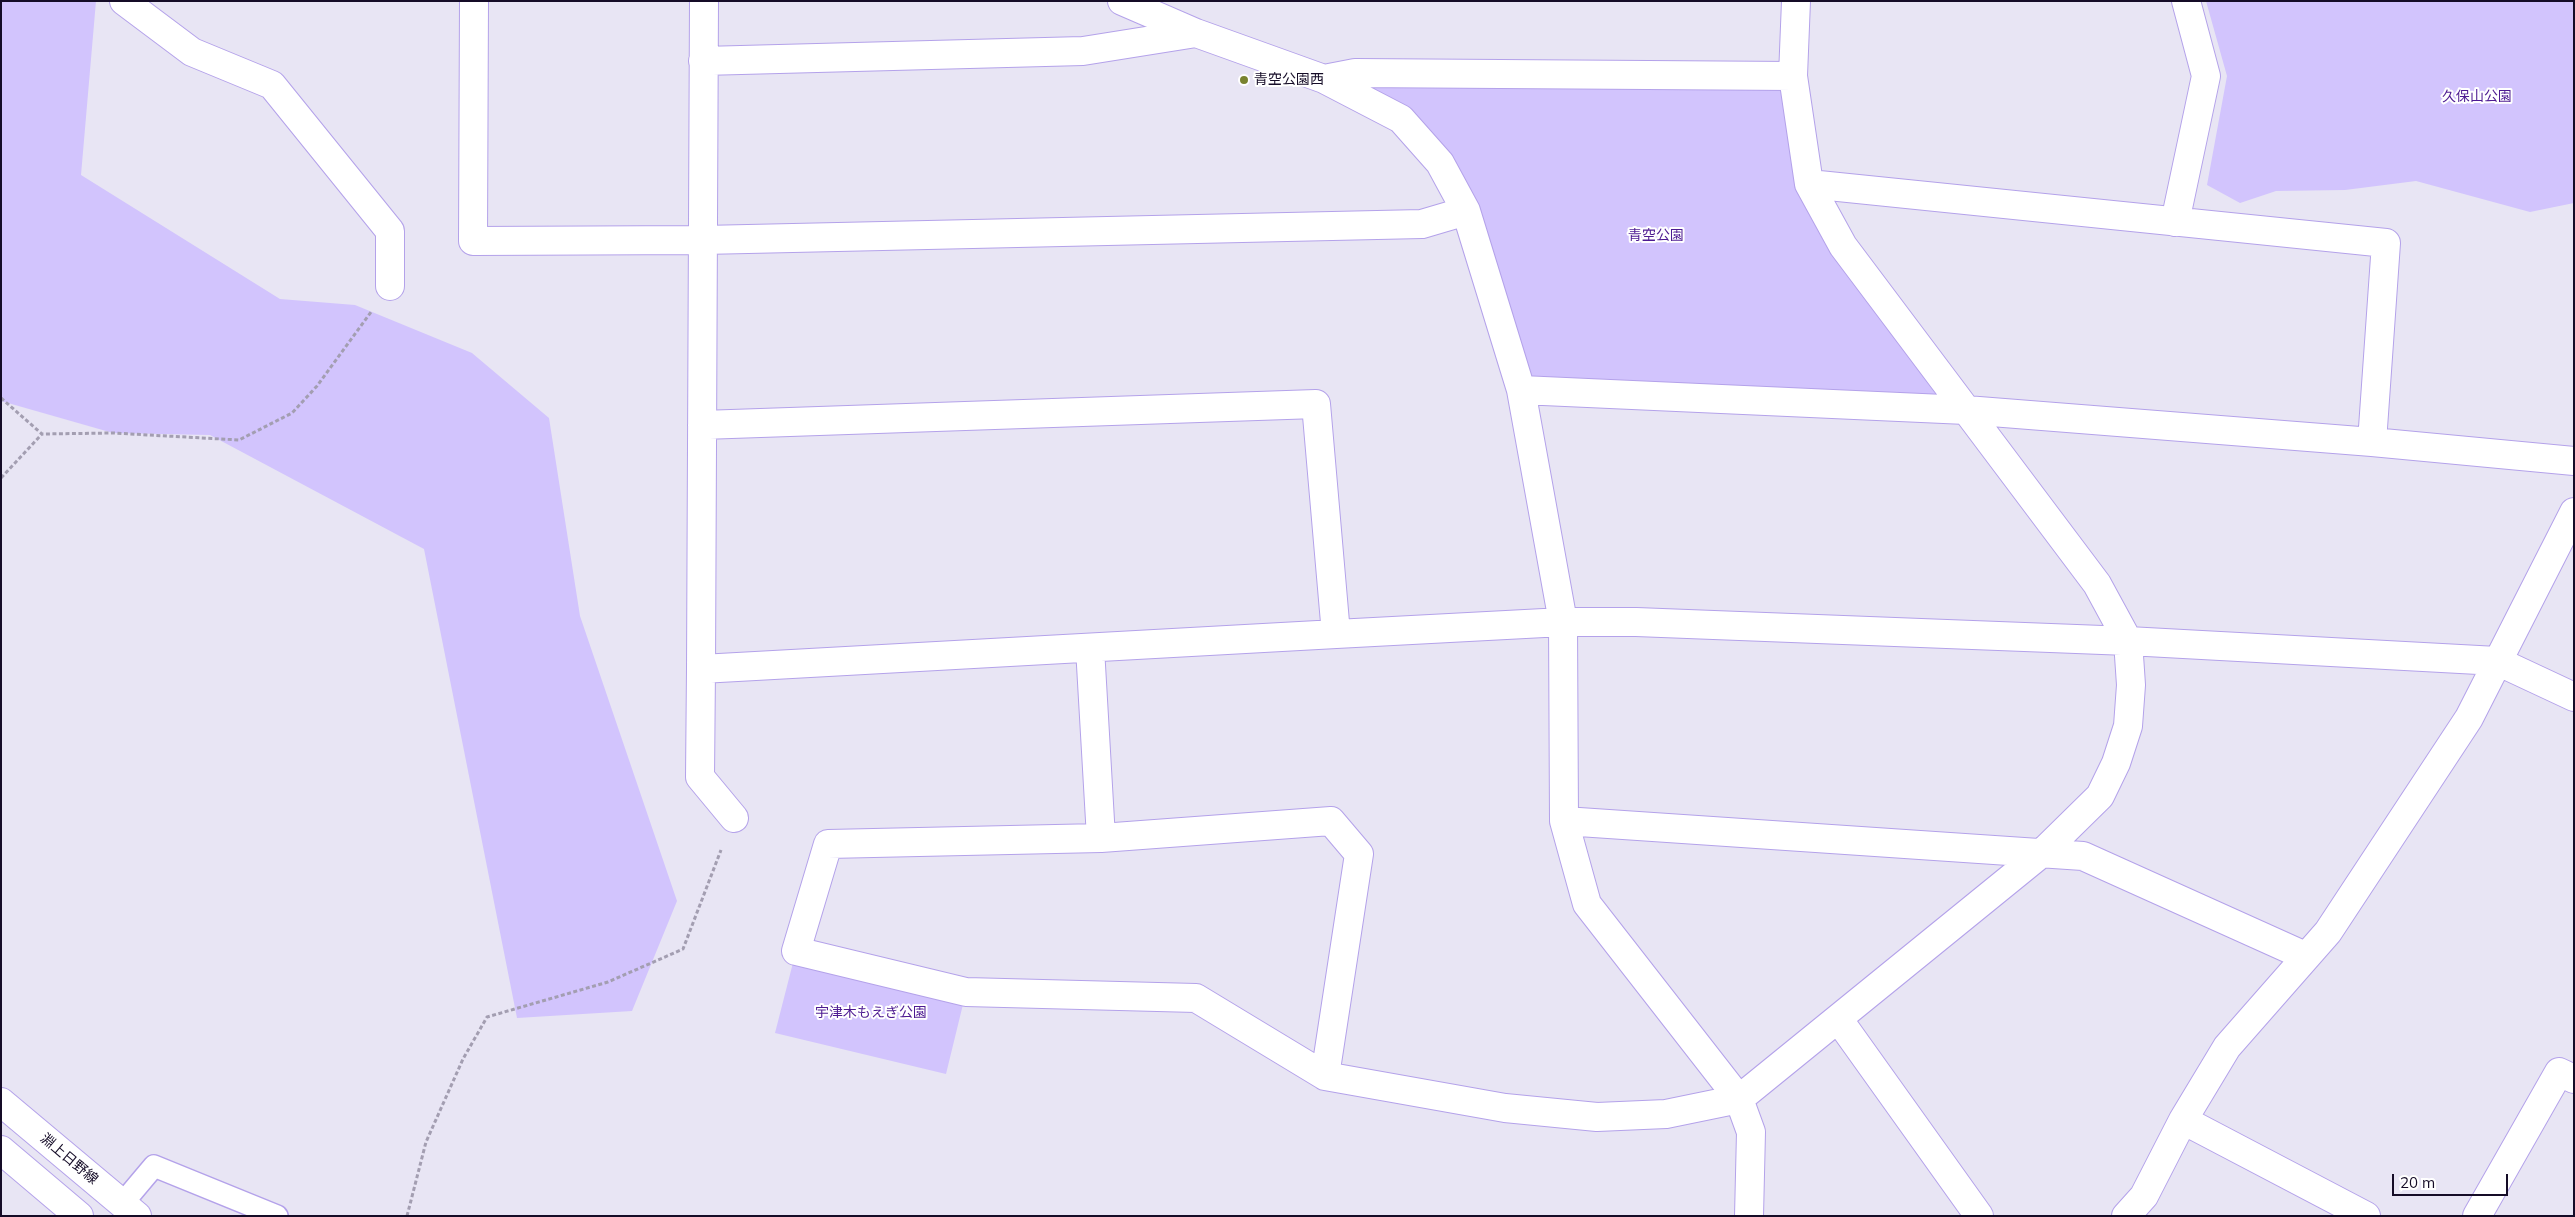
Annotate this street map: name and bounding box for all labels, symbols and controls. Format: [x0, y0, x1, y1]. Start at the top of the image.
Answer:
place label: 青空公園西 [1254, 72, 1324, 88]
marker: 青空公園西 [1238, 74, 1250, 86]
park label: 久保山公園 [2442, 89, 2512, 105]
park label: 青空公園 [1628, 228, 1684, 244]
park label: 宇津木もえぎ公園 [815, 1005, 927, 1021]
street label: 淵上日野線 [37, 1130, 101, 1188]
scale bar [2395, 1164, 2511, 1196]
text: 20 m [2400, 1173, 2435, 1192]

